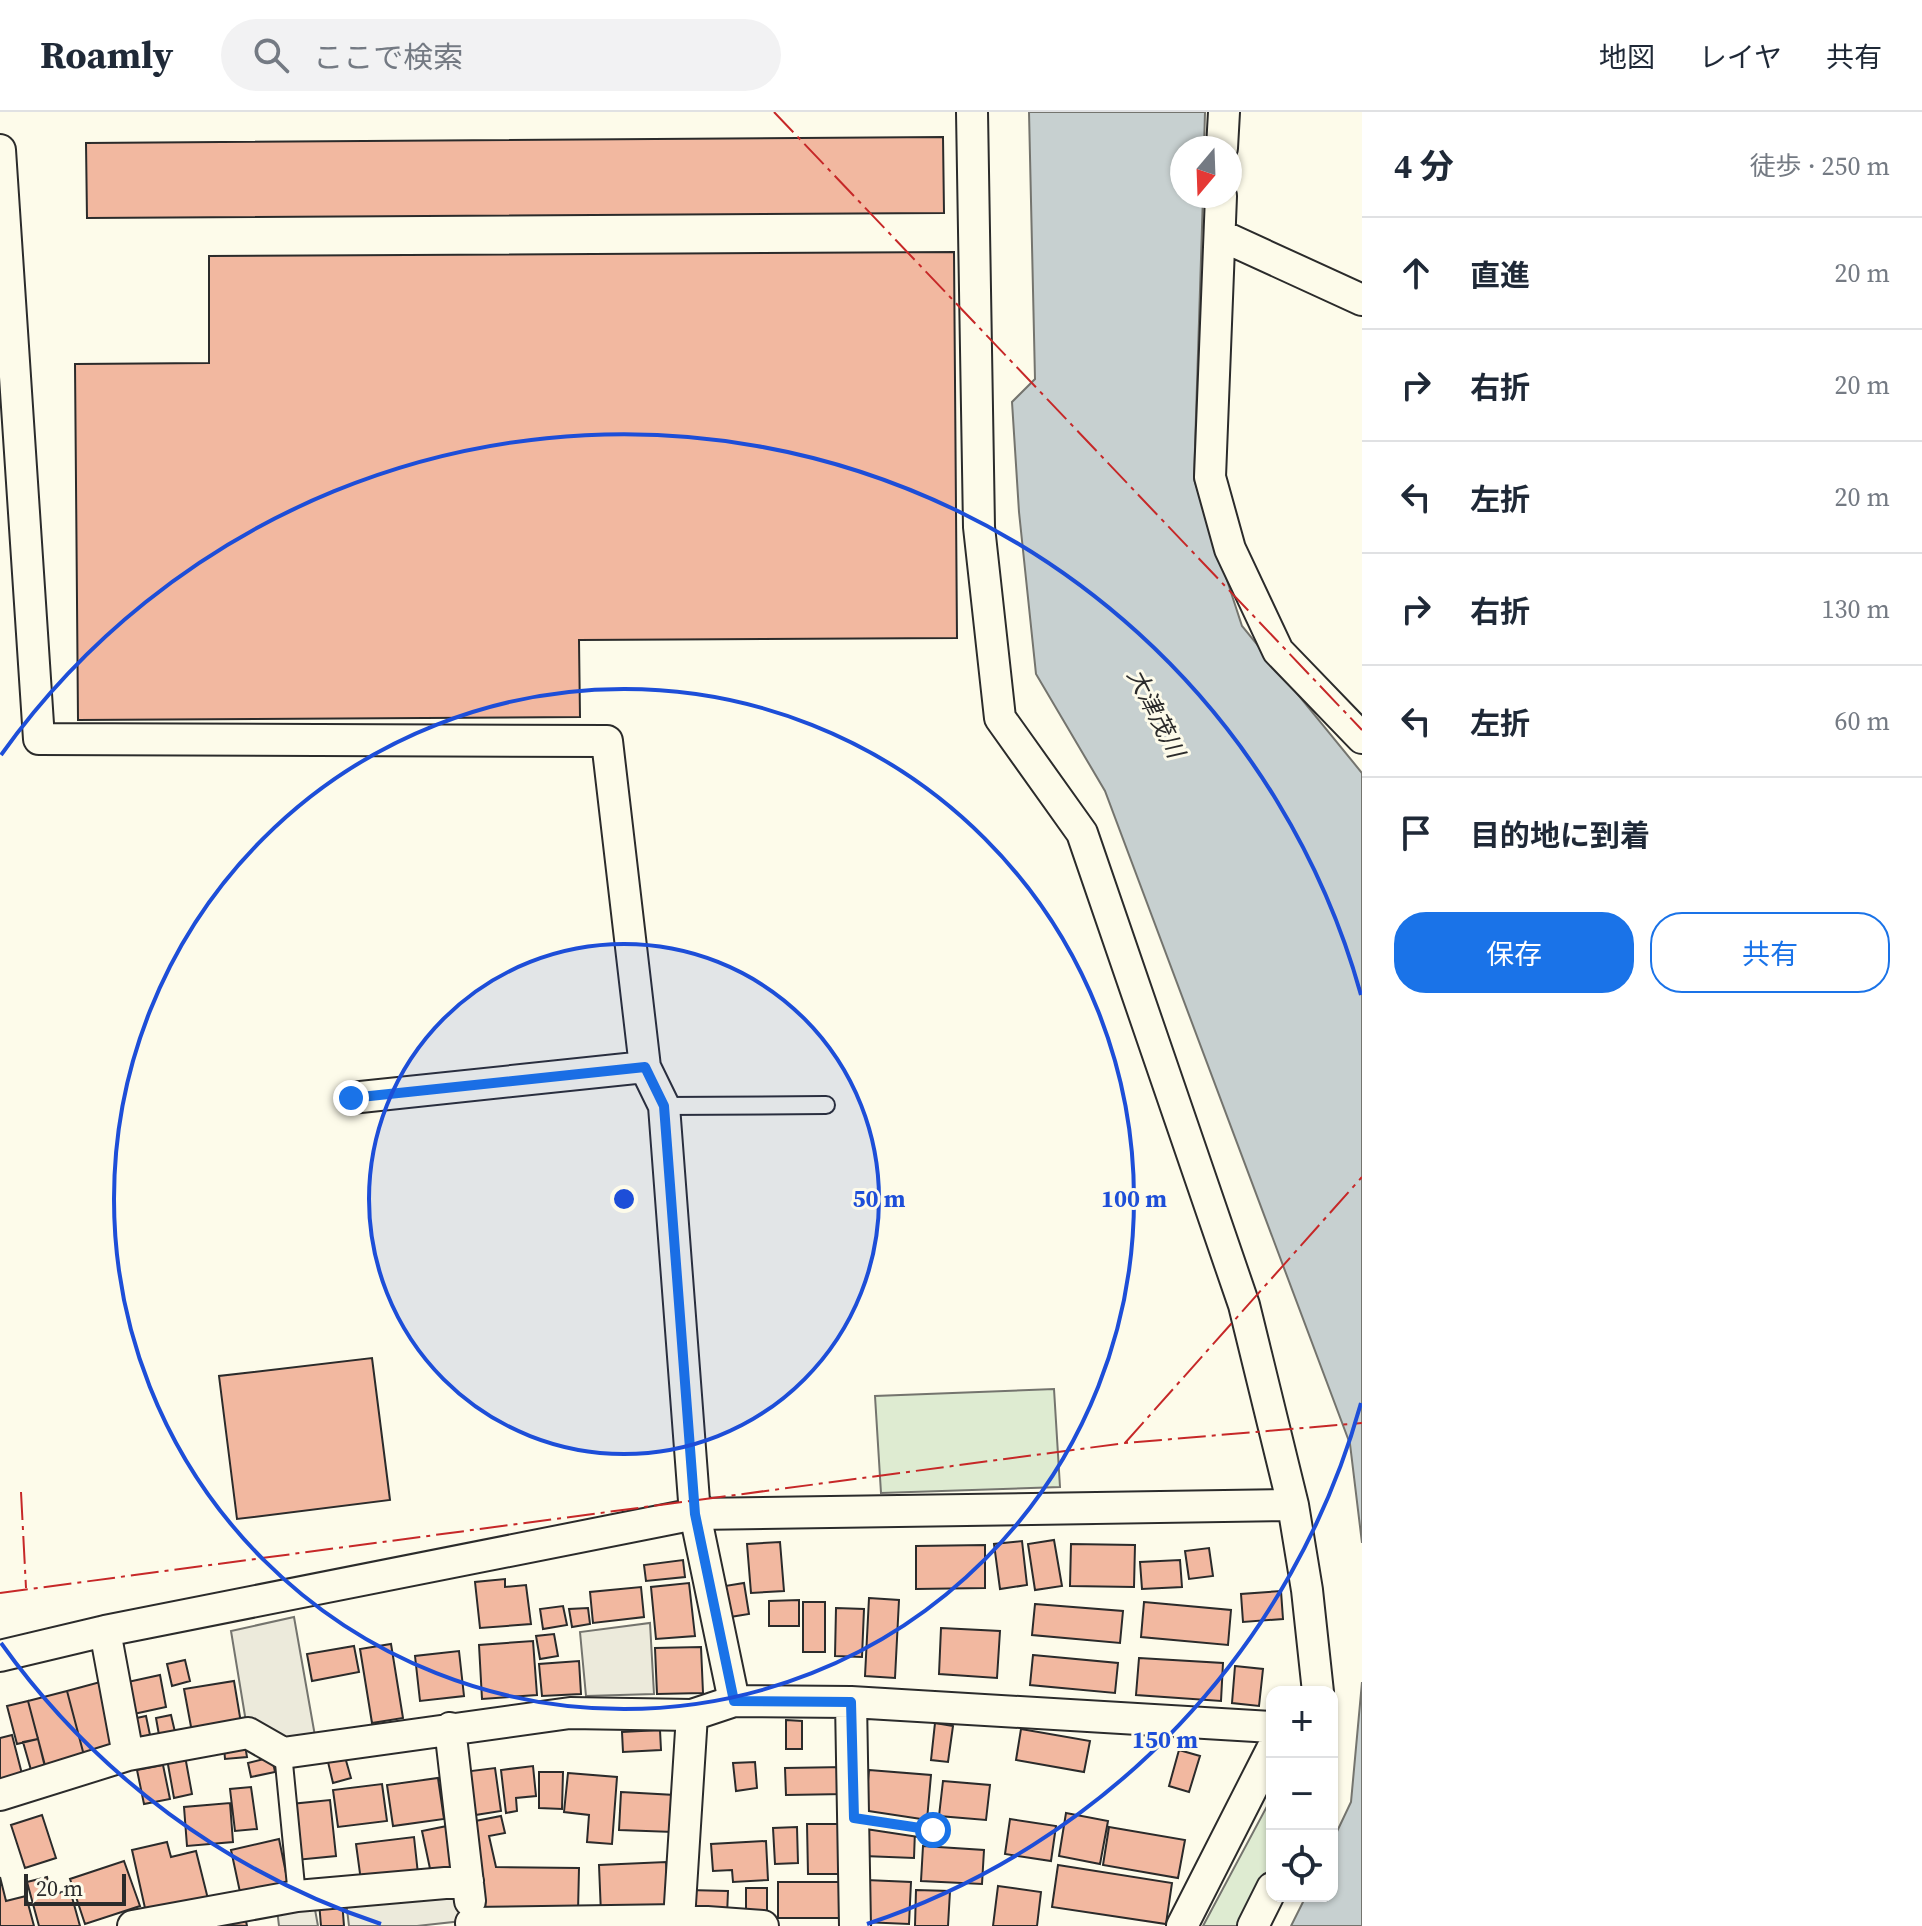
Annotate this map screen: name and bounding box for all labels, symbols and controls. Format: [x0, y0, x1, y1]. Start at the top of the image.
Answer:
search box [221, 19, 781, 91]
text: Roamly [40, 29, 173, 81]
icon: search [249, 33, 293, 77]
text: ここで検索 [313, 37, 463, 78]
text: 地図 [1599, 38, 1655, 76]
text: レイヤ [1699, 38, 1782, 76]
text: 共有 [1826, 38, 1882, 76]
north arrow [1170, 136, 1242, 208]
text: 4 分 [1394, 143, 1454, 189]
text: 徒歩 · 250 m [1750, 148, 1890, 184]
icon: ahead [1394, 251, 1438, 295]
text: 直進 [1470, 255, 1530, 296]
text: 20 m [1835, 255, 1890, 291]
icon: right [1394, 363, 1438, 407]
text: 右折 [1470, 367, 1530, 408]
text: 20 m [1835, 367, 1890, 403]
icon: left [1394, 475, 1438, 519]
text: 左折 [1470, 479, 1530, 520]
text: 20 m [1835, 479, 1890, 515]
icon: right [1394, 587, 1438, 631]
text: 右折 [1470, 591, 1530, 632]
text: 130 m [1822, 591, 1890, 627]
water label: 大津茂川 [1120, 663, 1194, 766]
icon: left [1394, 699, 1438, 743]
text: 左折 [1470, 703, 1530, 744]
text: 60 m [1835, 703, 1890, 739]
icon: arrive [1394, 811, 1438, 855]
text: 目的地に到着 [1470, 815, 1650, 856]
button: 保存 [1394, 912, 1634, 993]
button: 共有 [1650, 912, 1890, 993]
route end [333, 1080, 369, 1116]
text: 50 m [853, 1182, 906, 1215]
text: 100 m [1101, 1182, 1167, 1215]
centre of rings [610, 1185, 638, 1213]
map controls [1266, 1686, 1338, 1902]
button: + [1266, 1686, 1338, 1758]
text: 150 m [1132, 1723, 1198, 1756]
button: − [1266, 1758, 1338, 1830]
route start [915, 1812, 951, 1848]
button: locate [1266, 1830, 1338, 1902]
scale bar [24, 1870, 126, 1906]
text: 20 m [36, 1873, 83, 1903]

